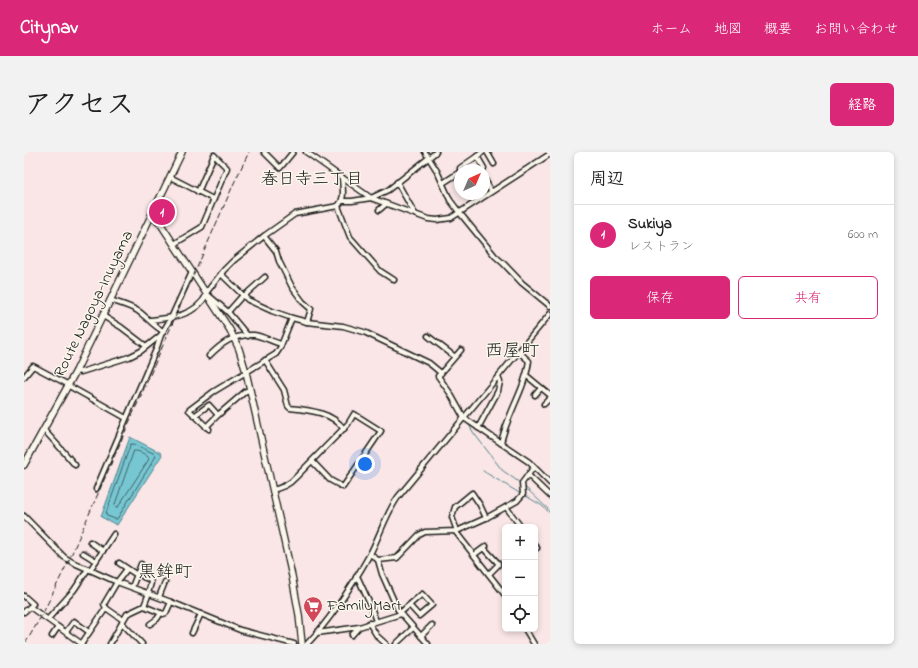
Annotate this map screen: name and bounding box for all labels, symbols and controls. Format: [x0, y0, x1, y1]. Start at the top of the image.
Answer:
text: Citynav [20, 15, 78, 42]
text: ホーム [651, 19, 692, 40]
text: 地図 [714, 19, 742, 40]
text: 概要 [764, 19, 792, 40]
text: お問い合わせ [814, 19, 898, 40]
button: 経路 [830, 83, 894, 126]
text: アクセス [24, 86, 134, 127]
north arrow [454, 164, 490, 200]
district label: 春日寺三丁目 [261, 167, 363, 192]
text: 周辺 [590, 167, 624, 192]
pin: 1 [149, 197, 175, 227]
text: Sukiya [628, 213, 672, 235]
text: 1 [601, 225, 605, 244]
text: 600 m [848, 225, 878, 244]
street label: Route Nagoya-Inuyama [48, 227, 140, 381]
text: レストラン [628, 237, 694, 256]
button: 保存 [590, 276, 730, 319]
button: 共有 [738, 276, 878, 319]
district label: 西屋町 [485, 339, 539, 365]
your location [355, 454, 375, 474]
map controls [502, 524, 538, 632]
button: + [502, 524, 538, 560]
district label: 黒鉾町 [138, 560, 192, 586]
button: − [502, 560, 538, 596]
place label: FamilyMart [326, 594, 402, 618]
supermarket icon: FamilyMart [302, 595, 324, 623]
button: locate [502, 596, 538, 632]

